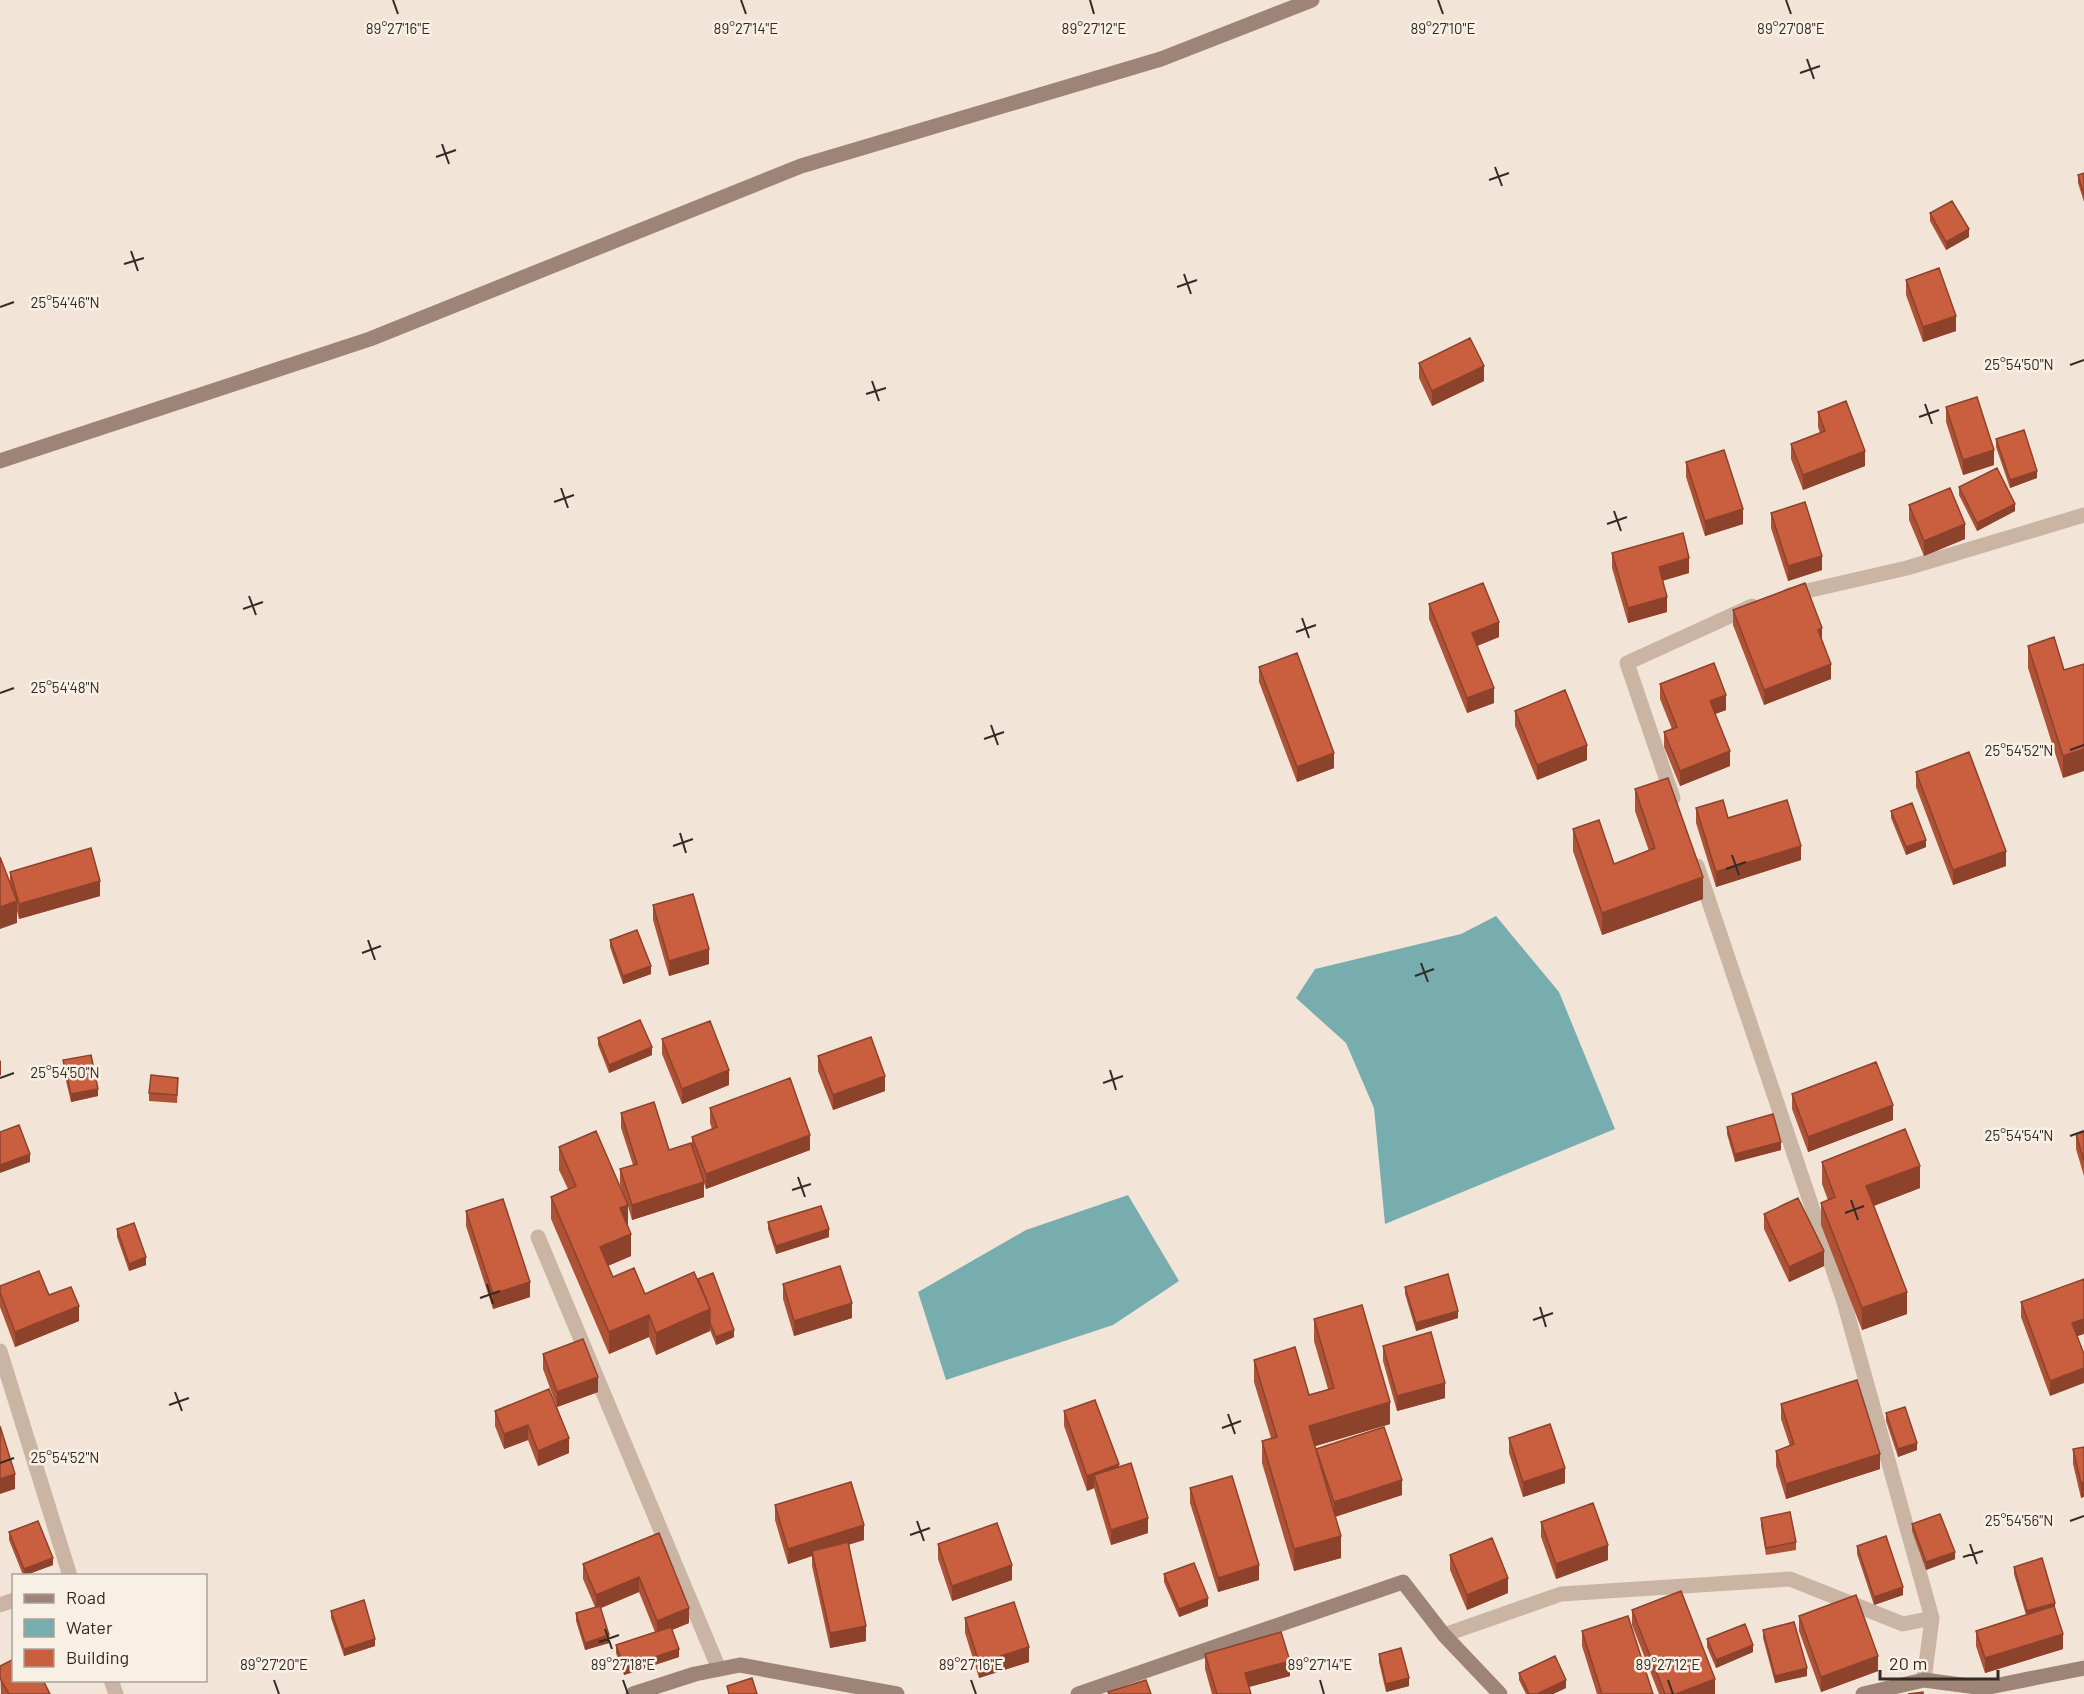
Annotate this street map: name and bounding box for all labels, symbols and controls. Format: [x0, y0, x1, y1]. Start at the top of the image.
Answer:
text: 89°27'16"E [366, 19, 430, 37]
text: 89°27'14"E [714, 19, 778, 37]
text: 89°27'12"E [1062, 19, 1126, 37]
text: 89°27'10"E [1410, 19, 1476, 37]
text: 89°27'08"E [1757, 19, 1825, 37]
text: 25°54'46"N [30, 293, 100, 311]
text: 25°54'50"N [1984, 355, 2054, 373]
text: 25°54'48"N [30, 678, 100, 696]
text: 25°54'52"N [1984, 741, 2054, 759]
text: 25°54'50"N [30, 1063, 100, 1081]
text: 25°54'54"N [1984, 1126, 2054, 1144]
text: 25°54'52"N [30, 1448, 100, 1466]
text: 25°54'56"N [1985, 1511, 2053, 1529]
legend [12, 1574, 207, 1682]
text: Road [66, 1586, 106, 1608]
text: Water [66, 1616, 113, 1638]
scale bar [1880, 1643, 1998, 1681]
text: Building [66, 1646, 129, 1668]
text: 20 m [1889, 1652, 1927, 1674]
text: 89°27'20"E [240, 1655, 308, 1673]
text: 89°27'18"E [591, 1655, 655, 1673]
text: 89°27'16"E [939, 1655, 1003, 1673]
text: 89°27'14"E [1288, 1655, 1352, 1673]
text: 89°27'12"E [1636, 1655, 1700, 1673]

